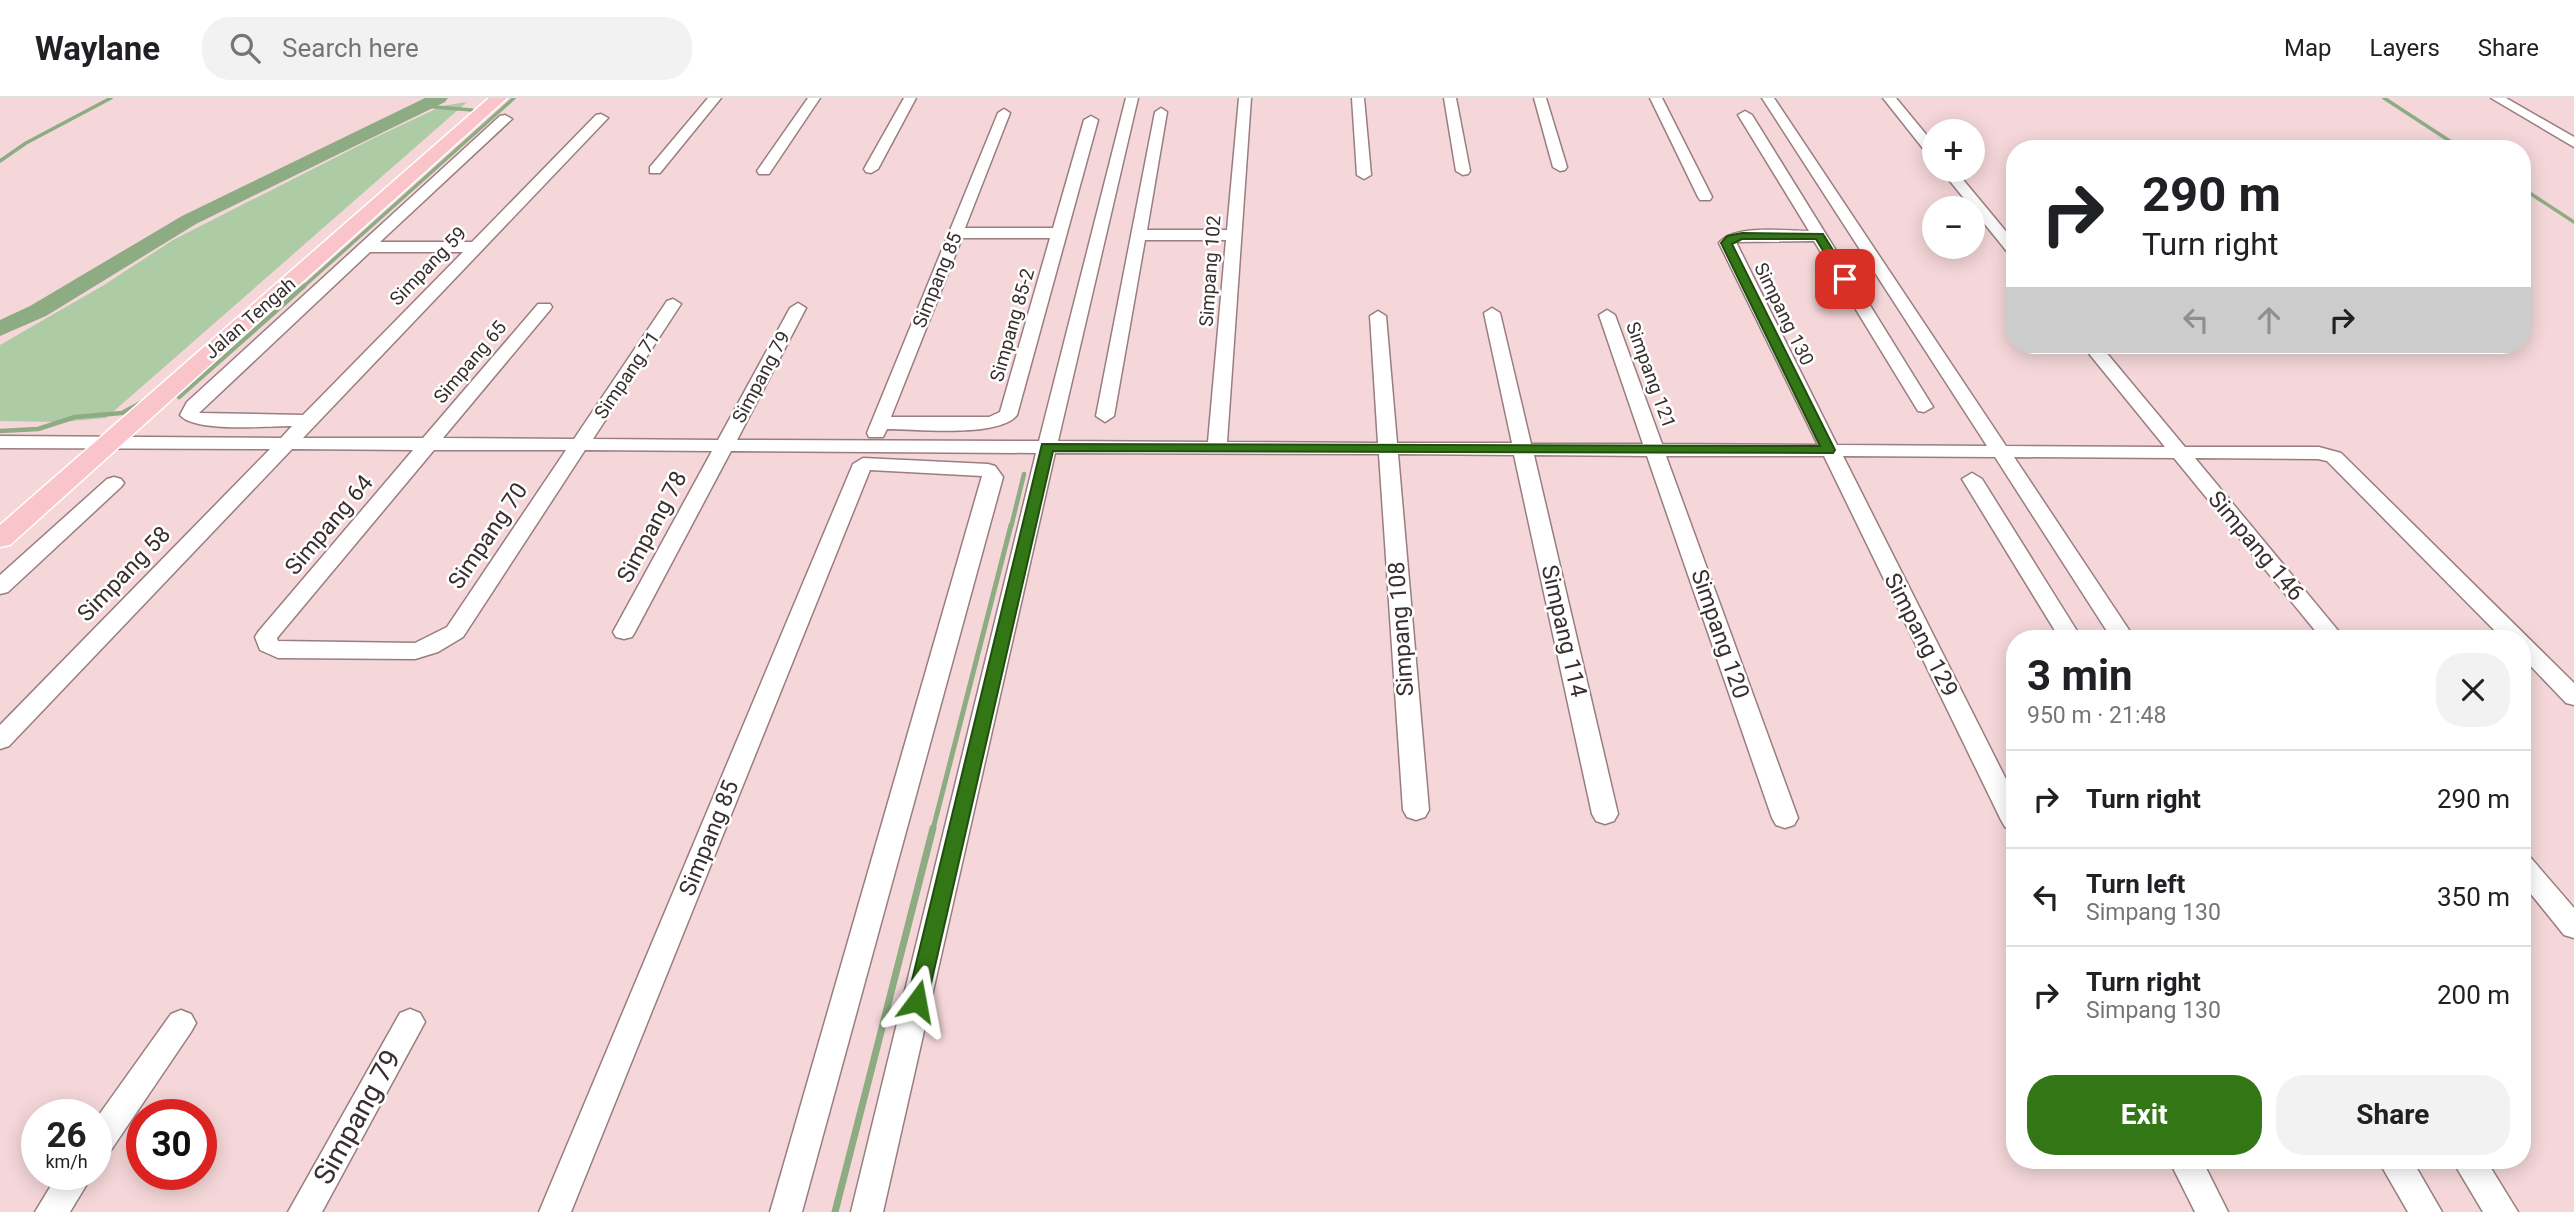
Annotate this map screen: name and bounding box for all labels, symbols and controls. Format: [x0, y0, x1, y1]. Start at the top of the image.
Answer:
search box [202, 17, 692, 80]
text: Waylane [35, 29, 160, 68]
icon: search [226, 29, 264, 67]
text: Search here [282, 33, 419, 63]
text: Map [2284, 34, 2332, 62]
text: Layers [2370, 34, 2440, 62]
text: Share [2478, 34, 2539, 62]
map controls [1922, 119, 1985, 259]
button: + [1922, 119, 1985, 182]
text: 290 m [2142, 166, 2281, 223]
icon: right [2027, 168, 2118, 259]
button: − [1922, 196, 1985, 259]
street label: Simpang 102 [1195, 215, 1225, 327]
street label: Simpang 59 [385, 222, 471, 310]
text: Turn right [2142, 225, 2278, 263]
street label: Simpang 85 [907, 229, 967, 331]
pin [1815, 249, 1875, 309]
street label: Simpang 130 [1749, 259, 1819, 369]
icon: arrive [1826, 260, 1864, 298]
street label: Simpang 85-2 [985, 266, 1039, 384]
street label: Jalan Tengah [200, 272, 300, 364]
icon: left [2177, 301, 2215, 339]
icon: ahead [2250, 301, 2288, 339]
icon: right [2323, 301, 2361, 339]
street label: Simpang 65 [429, 316, 511, 408]
street label: Simpang 121 [1621, 319, 1681, 431]
street label: Simpang 71 [589, 327, 665, 423]
street label: Simpang 79 [727, 327, 795, 427]
street label: Simpang 78 [611, 467, 693, 587]
street label: Simpang 64 [279, 470, 379, 580]
street label: Simpang 70 [443, 478, 533, 594]
street label: Simpang 146 [2202, 486, 2310, 606]
street label: Simpang 58 [72, 521, 176, 627]
street label: Simpang 108 [1383, 561, 1419, 697]
street label: Simpang 114 [1536, 562, 1592, 700]
street label: Simpang 120 [1685, 566, 1755, 702]
street label: Simpang 129 [1878, 569, 1964, 701]
text: 3 min [2027, 651, 2133, 700]
button: close [2436, 653, 2510, 727]
text: 950 m · 21:48 [2027, 702, 2166, 729]
street label: Simpang 85 [674, 776, 744, 900]
icon: right [2027, 780, 2065, 818]
text: Turn right [2086, 784, 2201, 814]
text: 290 m [2437, 784, 2510, 814]
text: Turn left [2086, 869, 2185, 899]
icon: left [2027, 878, 2065, 916]
text: 350 m [2437, 882, 2510, 912]
text: Simpang 130 [2086, 899, 2221, 926]
position arrow [880, 964, 954, 1038]
text: Turn right [2086, 967, 2201, 997]
icon: right [2027, 976, 2065, 1014]
text: 200 m [2437, 980, 2510, 1010]
text: Simpang 130 [2086, 997, 2221, 1024]
street label: Simpang 79 [307, 1044, 407, 1190]
button: Exit [2027, 1075, 2262, 1155]
button: Share [2276, 1075, 2510, 1155]
speed limit sign: 30 [126, 1099, 217, 1190]
text: 26 [46, 1115, 87, 1156]
text: km/h [45, 1151, 88, 1172]

